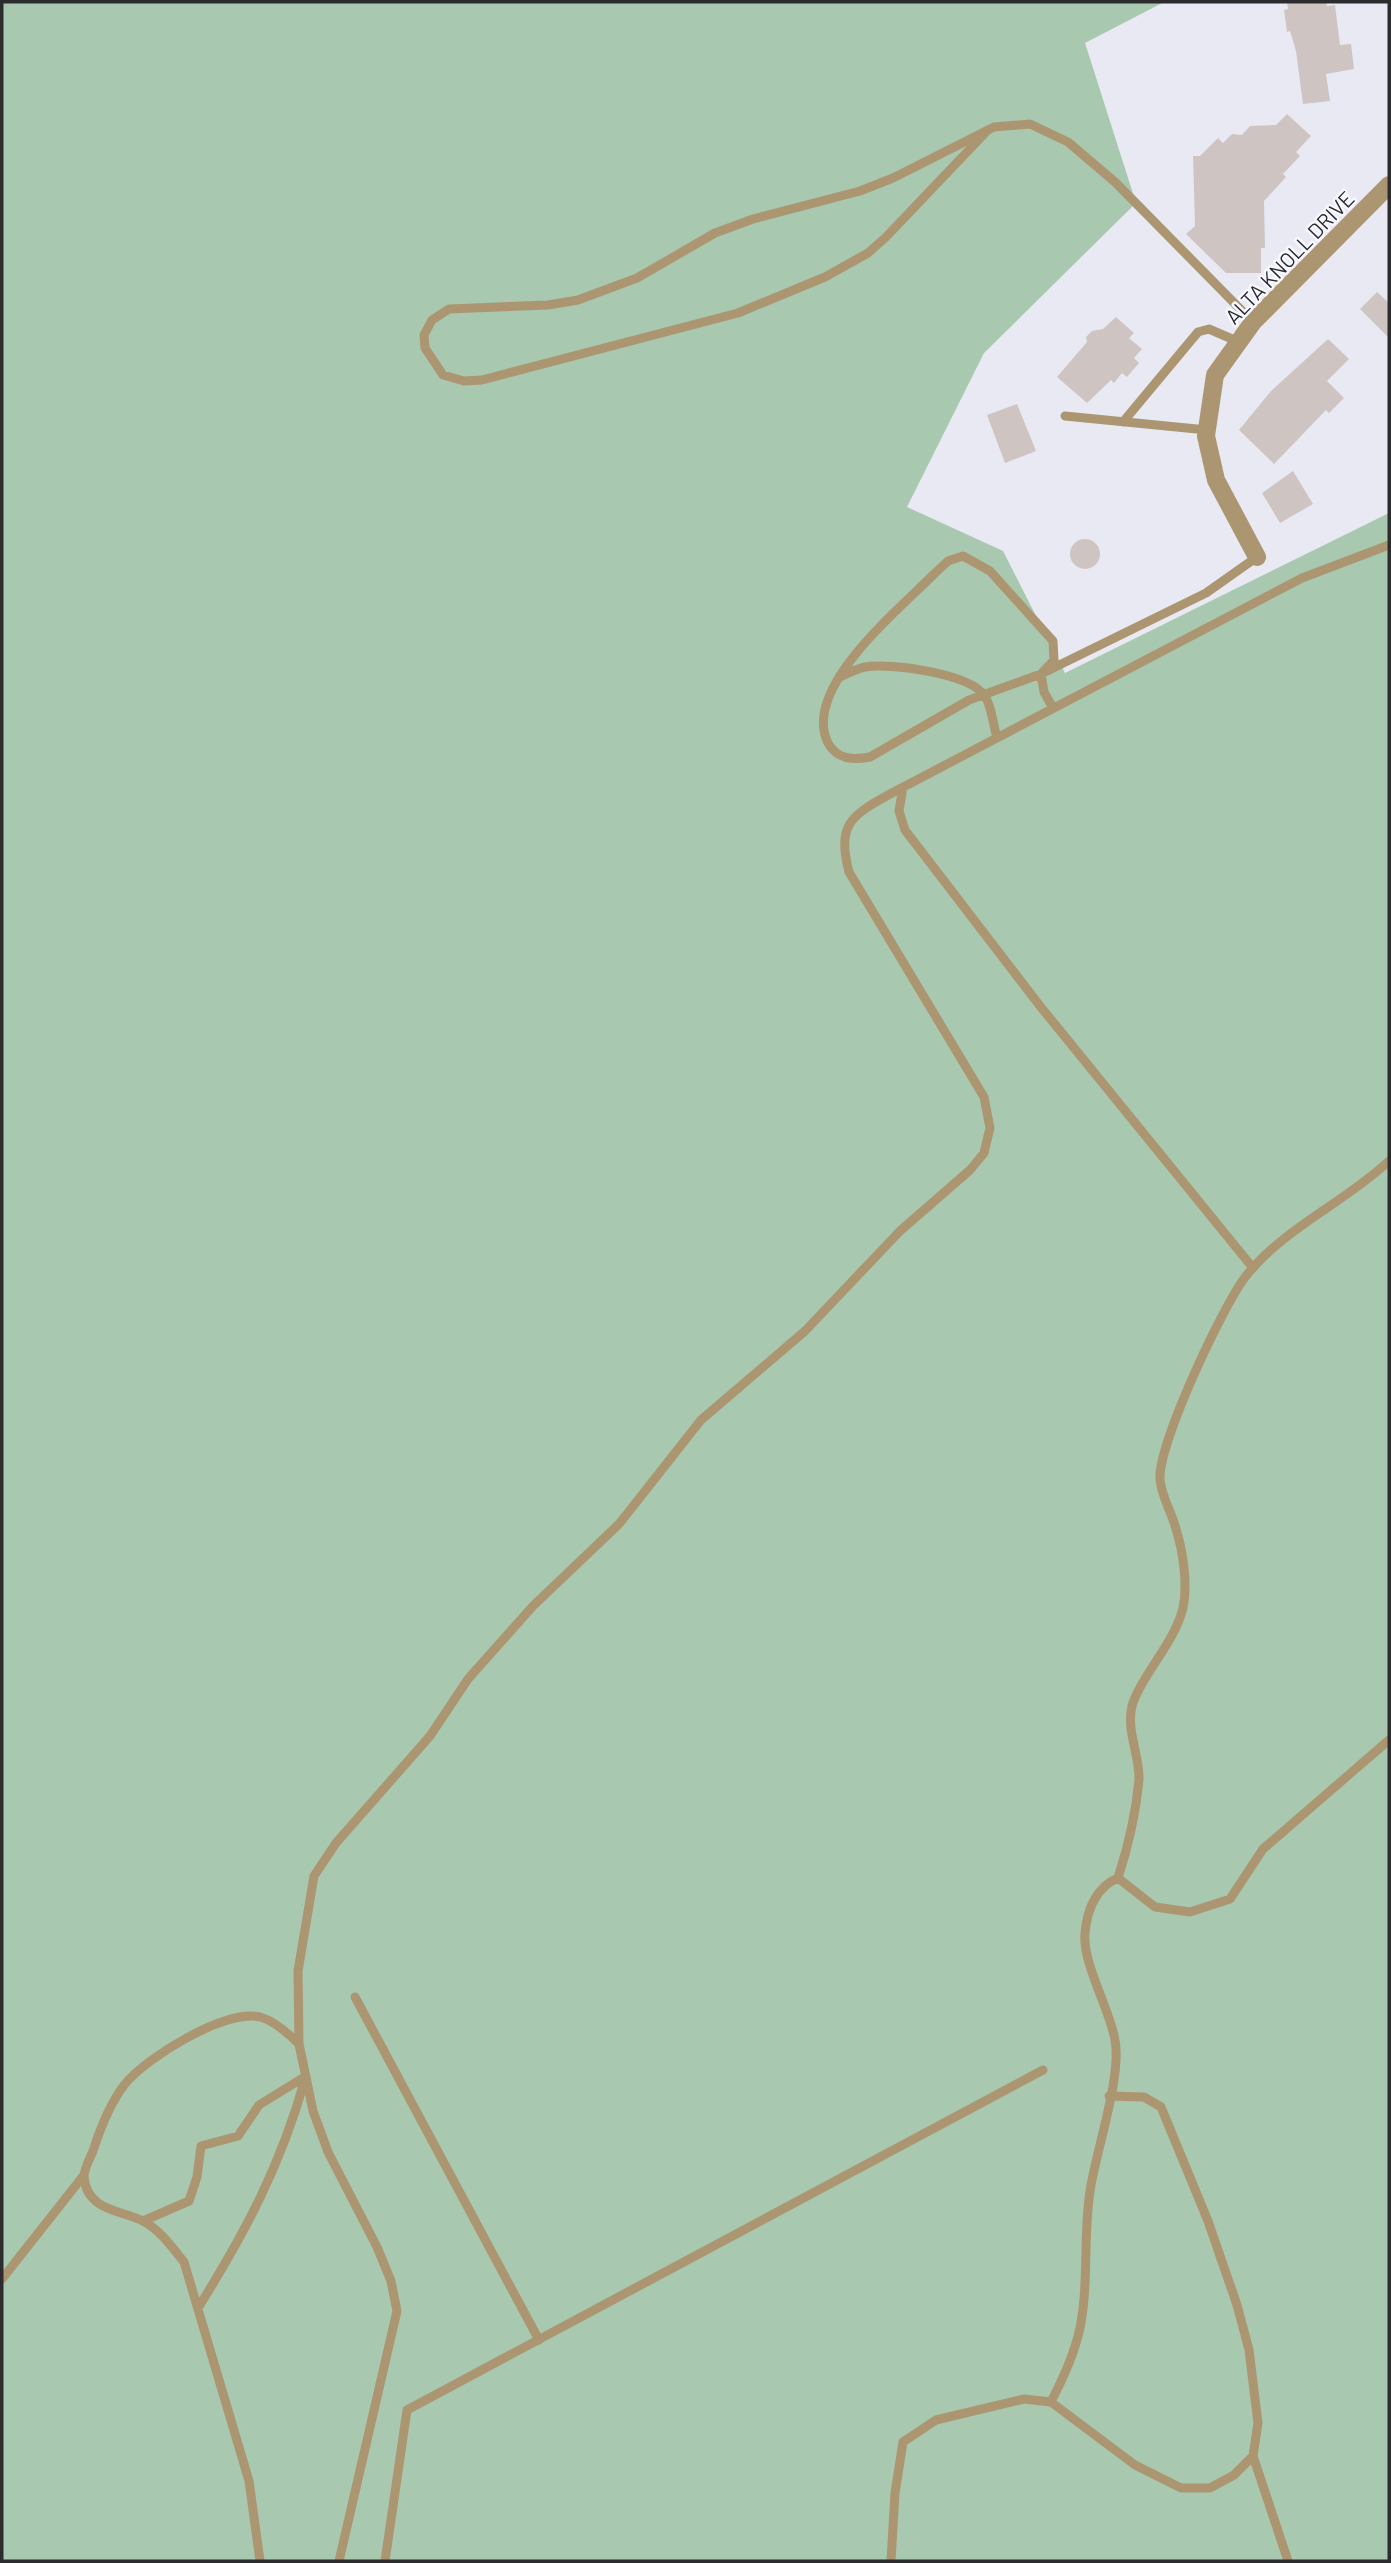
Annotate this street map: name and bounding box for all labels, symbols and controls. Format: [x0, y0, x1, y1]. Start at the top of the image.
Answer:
street label: ALTA KNOLL DRIVE [1219, 185, 1359, 329]

